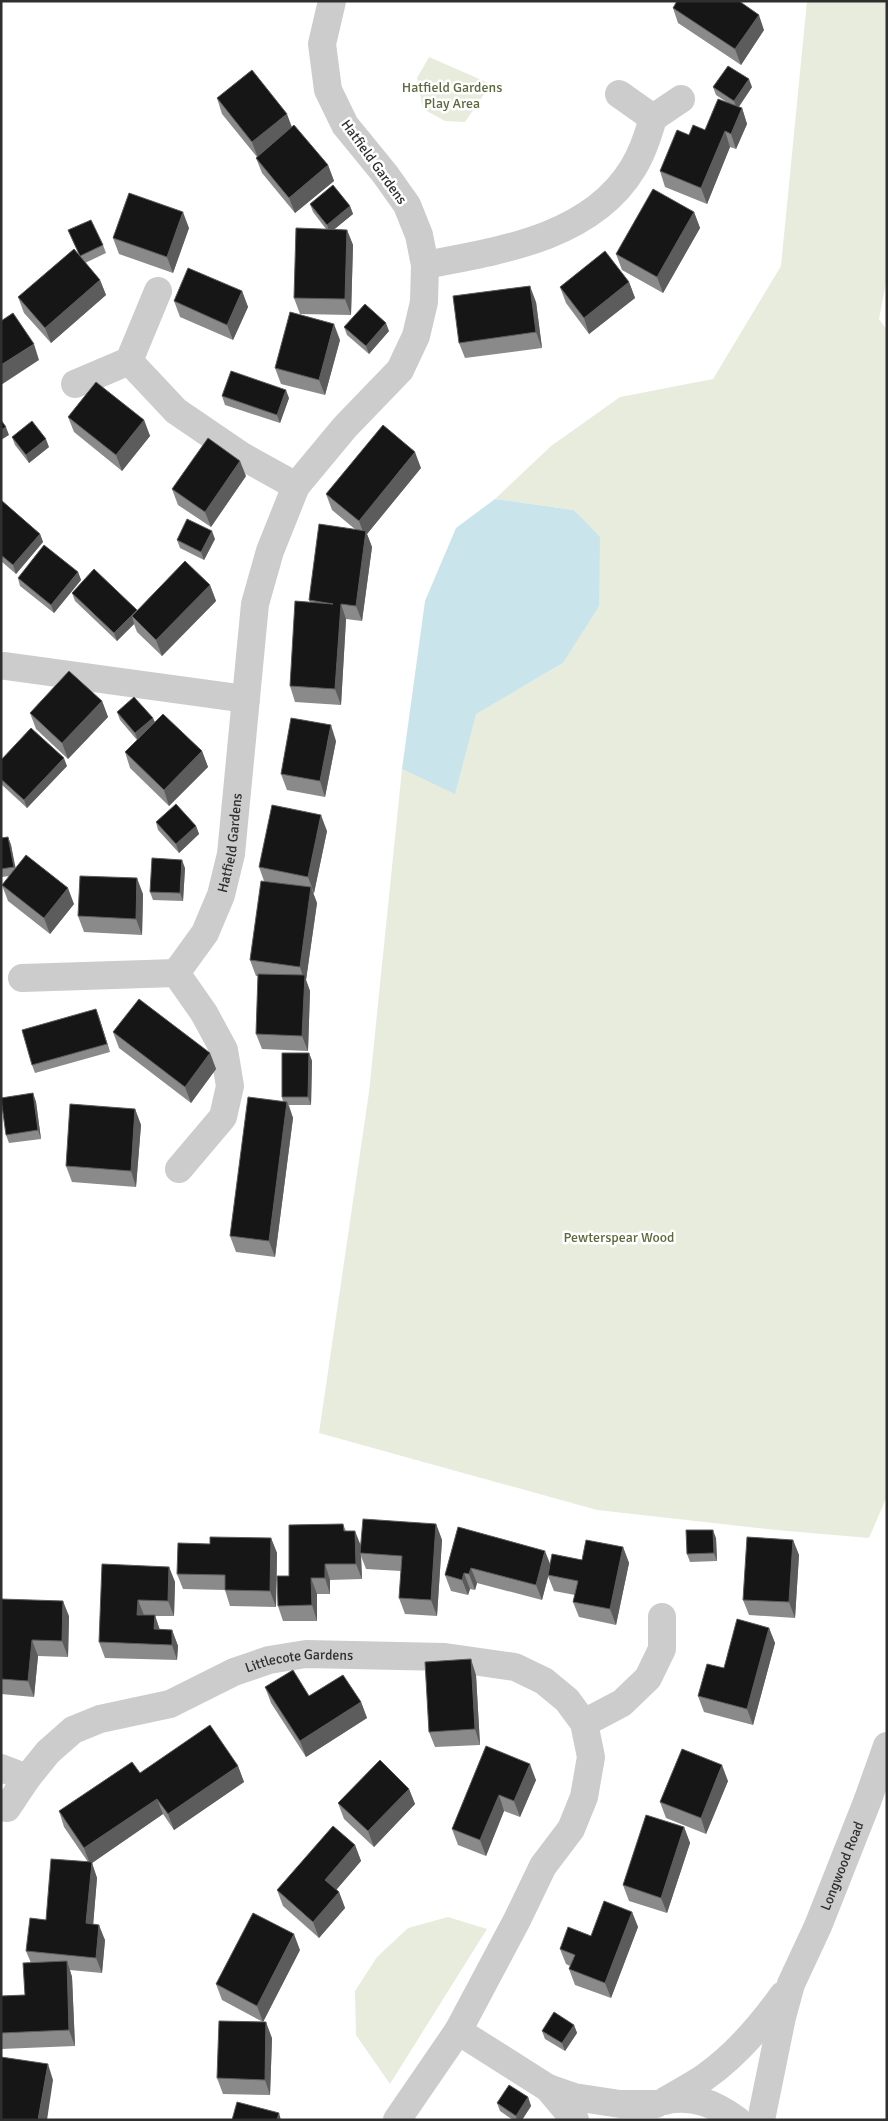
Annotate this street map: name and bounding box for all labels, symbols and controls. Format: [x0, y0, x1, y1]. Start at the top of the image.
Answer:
park label: Hatfield Gardens Play Area [402, 79, 502, 112]
street label: Hatfield Gardens [338, 116, 410, 208]
street label: Hatfield Gardens [213, 792, 245, 894]
park label: Pewterspear Wood [564, 1229, 674, 1246]
street label: Littlecote Gardens [243, 1645, 353, 1676]
street label: Longwood Road [817, 1819, 867, 1913]

